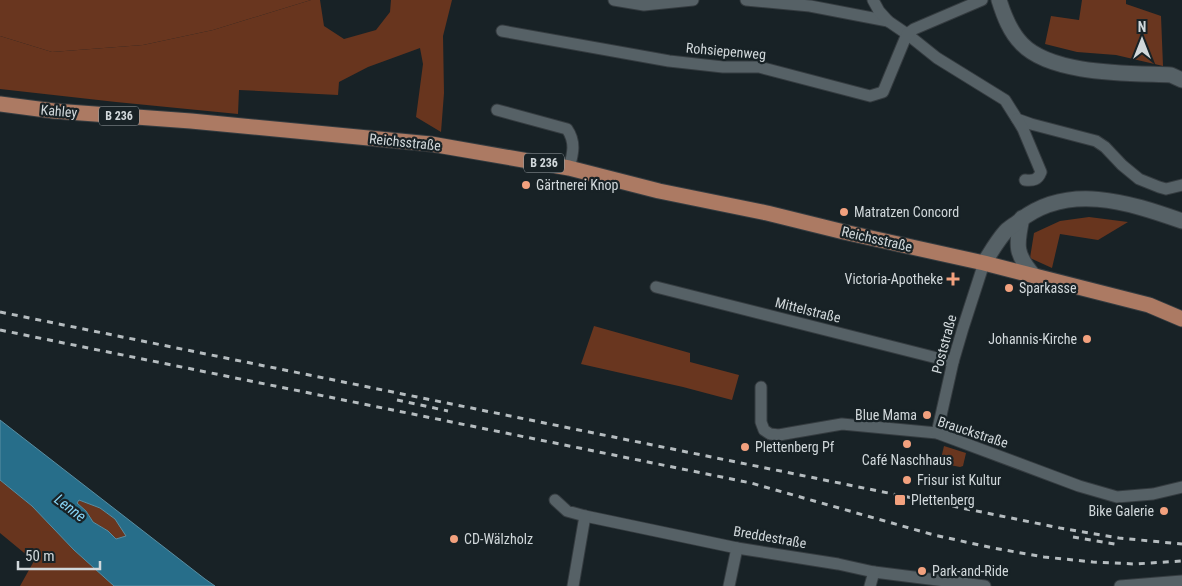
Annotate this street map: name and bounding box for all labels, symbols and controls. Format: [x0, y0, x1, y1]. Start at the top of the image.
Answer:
north arrow [1117, 15, 1167, 65]
text: N [1138, 19, 1146, 35]
street label: Rohsiepenweg [685, 40, 767, 62]
street label: Kahley [40, 101, 78, 121]
road number: B 236 [99, 106, 139, 125]
street label: Reichsstraße [368, 130, 442, 154]
road number: B 236 [524, 154, 564, 172]
place label: Gärtnerei Knop [536, 177, 618, 193]
marker: Gärtnerei Knop [520, 179, 532, 191]
place label: Matratzen Concord [854, 204, 959, 220]
marker: Matratzen Concord [838, 206, 850, 218]
street label: Reichsstraße [840, 223, 914, 255]
place label: Victoria-Apotheke [845, 271, 943, 287]
marker: Victoria-Apotheke [947, 273, 959, 285]
place label: Sparkasse [1019, 280, 1077, 296]
marker: Sparkasse [1003, 282, 1015, 294]
street label: Mittelstraße [774, 294, 843, 326]
street label: Poststraße [928, 312, 960, 375]
place label: Johannis-Kirche [988, 331, 1077, 347]
marker: Johannis-Kirche [1081, 333, 1093, 345]
place label: Blue Mama [855, 407, 917, 423]
marker: Blue Mama [921, 409, 933, 421]
street label: Brauckstraße [936, 413, 1011, 451]
marker: Café Naschhaus [901, 438, 913, 450]
place label: Plettenberg Pf [755, 439, 835, 455]
marker: Plettenberg Pf [739, 441, 751, 453]
place label: Café Naschhaus [862, 452, 952, 468]
place label: Frisur ist Kultur [917, 472, 1001, 488]
marker: Frisur ist Kultur [901, 474, 913, 486]
water label: Lenne [51, 490, 89, 526]
place label: Plettenberg [911, 492, 975, 508]
marker: Plettenberg [893, 493, 907, 507]
place label: Bike Galerie [1088, 503, 1154, 519]
marker: Bike Galerie [1158, 505, 1170, 517]
street label: Breddestraße [732, 523, 808, 551]
place label: CD-Wälzholz [464, 531, 533, 547]
marker: CD-Wälzholz [448, 533, 460, 545]
scale bar [18, 538, 100, 570]
text: 50 m [25, 547, 55, 565]
place label: Park-and-Ride [932, 563, 1009, 579]
marker: Park-and-Ride [916, 565, 928, 577]

